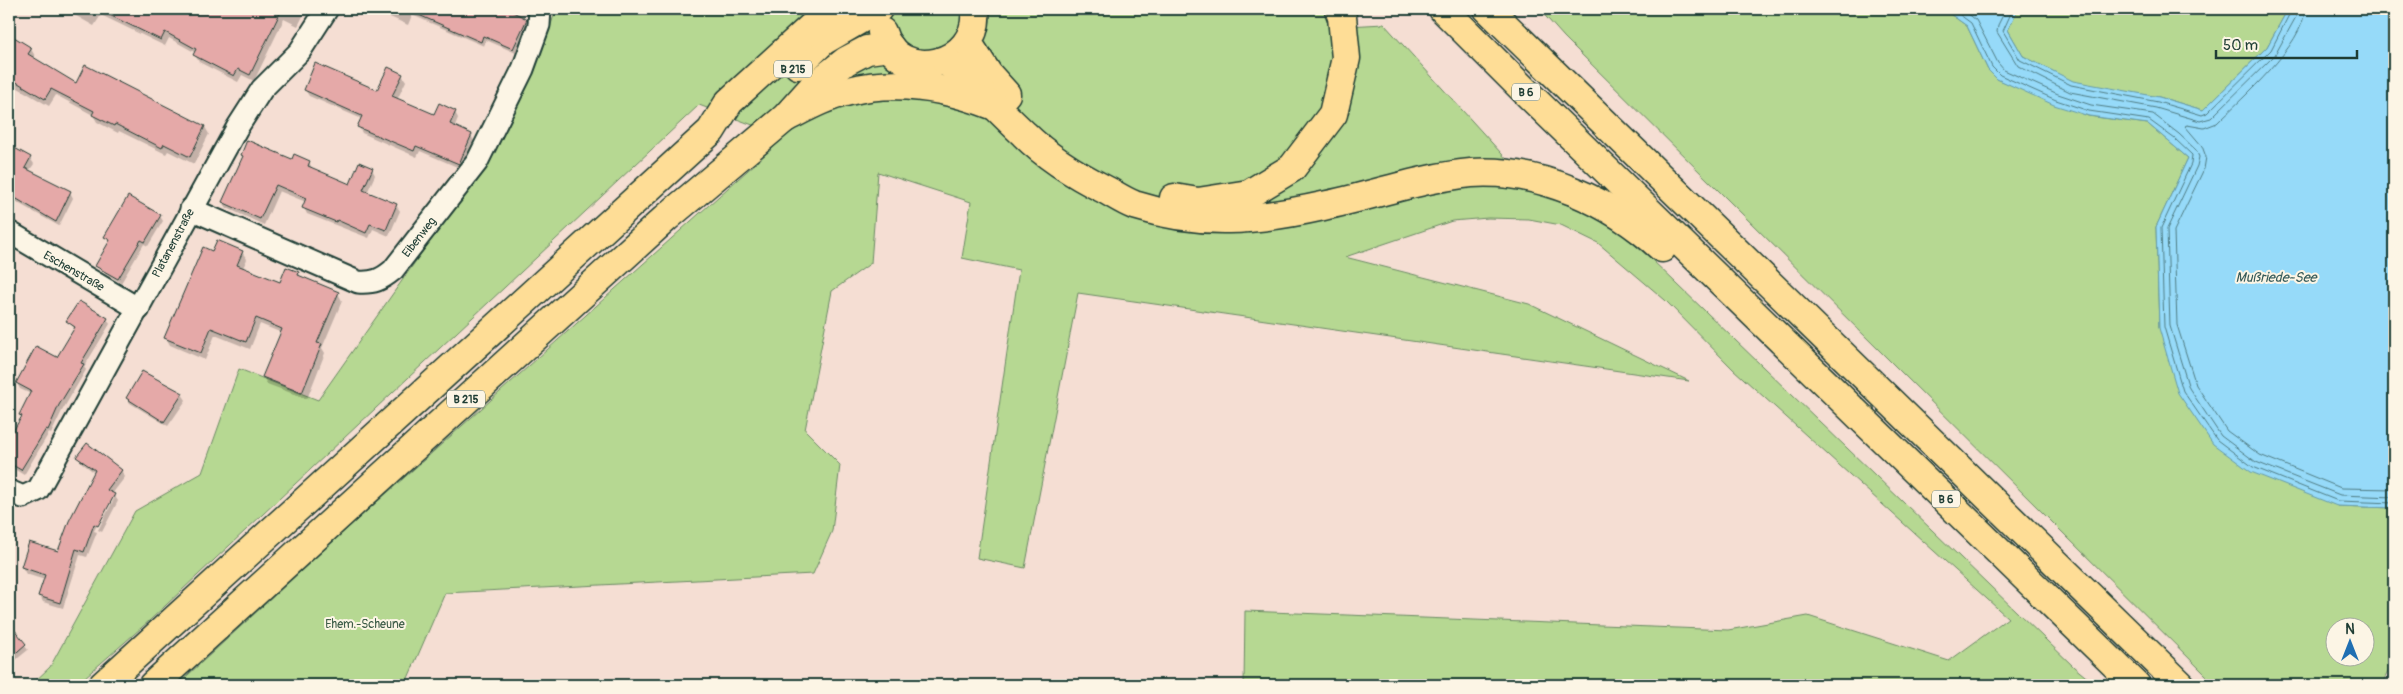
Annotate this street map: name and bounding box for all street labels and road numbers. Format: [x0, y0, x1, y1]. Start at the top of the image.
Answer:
road number: B 215 [774, 61, 812, 78]
road number: B 6 [1512, 84, 1540, 100]
street label: Platanenstraße [149, 206, 198, 280]
street label: Eibenweg [399, 214, 440, 260]
street label: Eschenstraße [41, 248, 107, 295]
road number: B 215 [447, 390, 485, 408]
road number: B 6 [1932, 490, 1960, 508]

